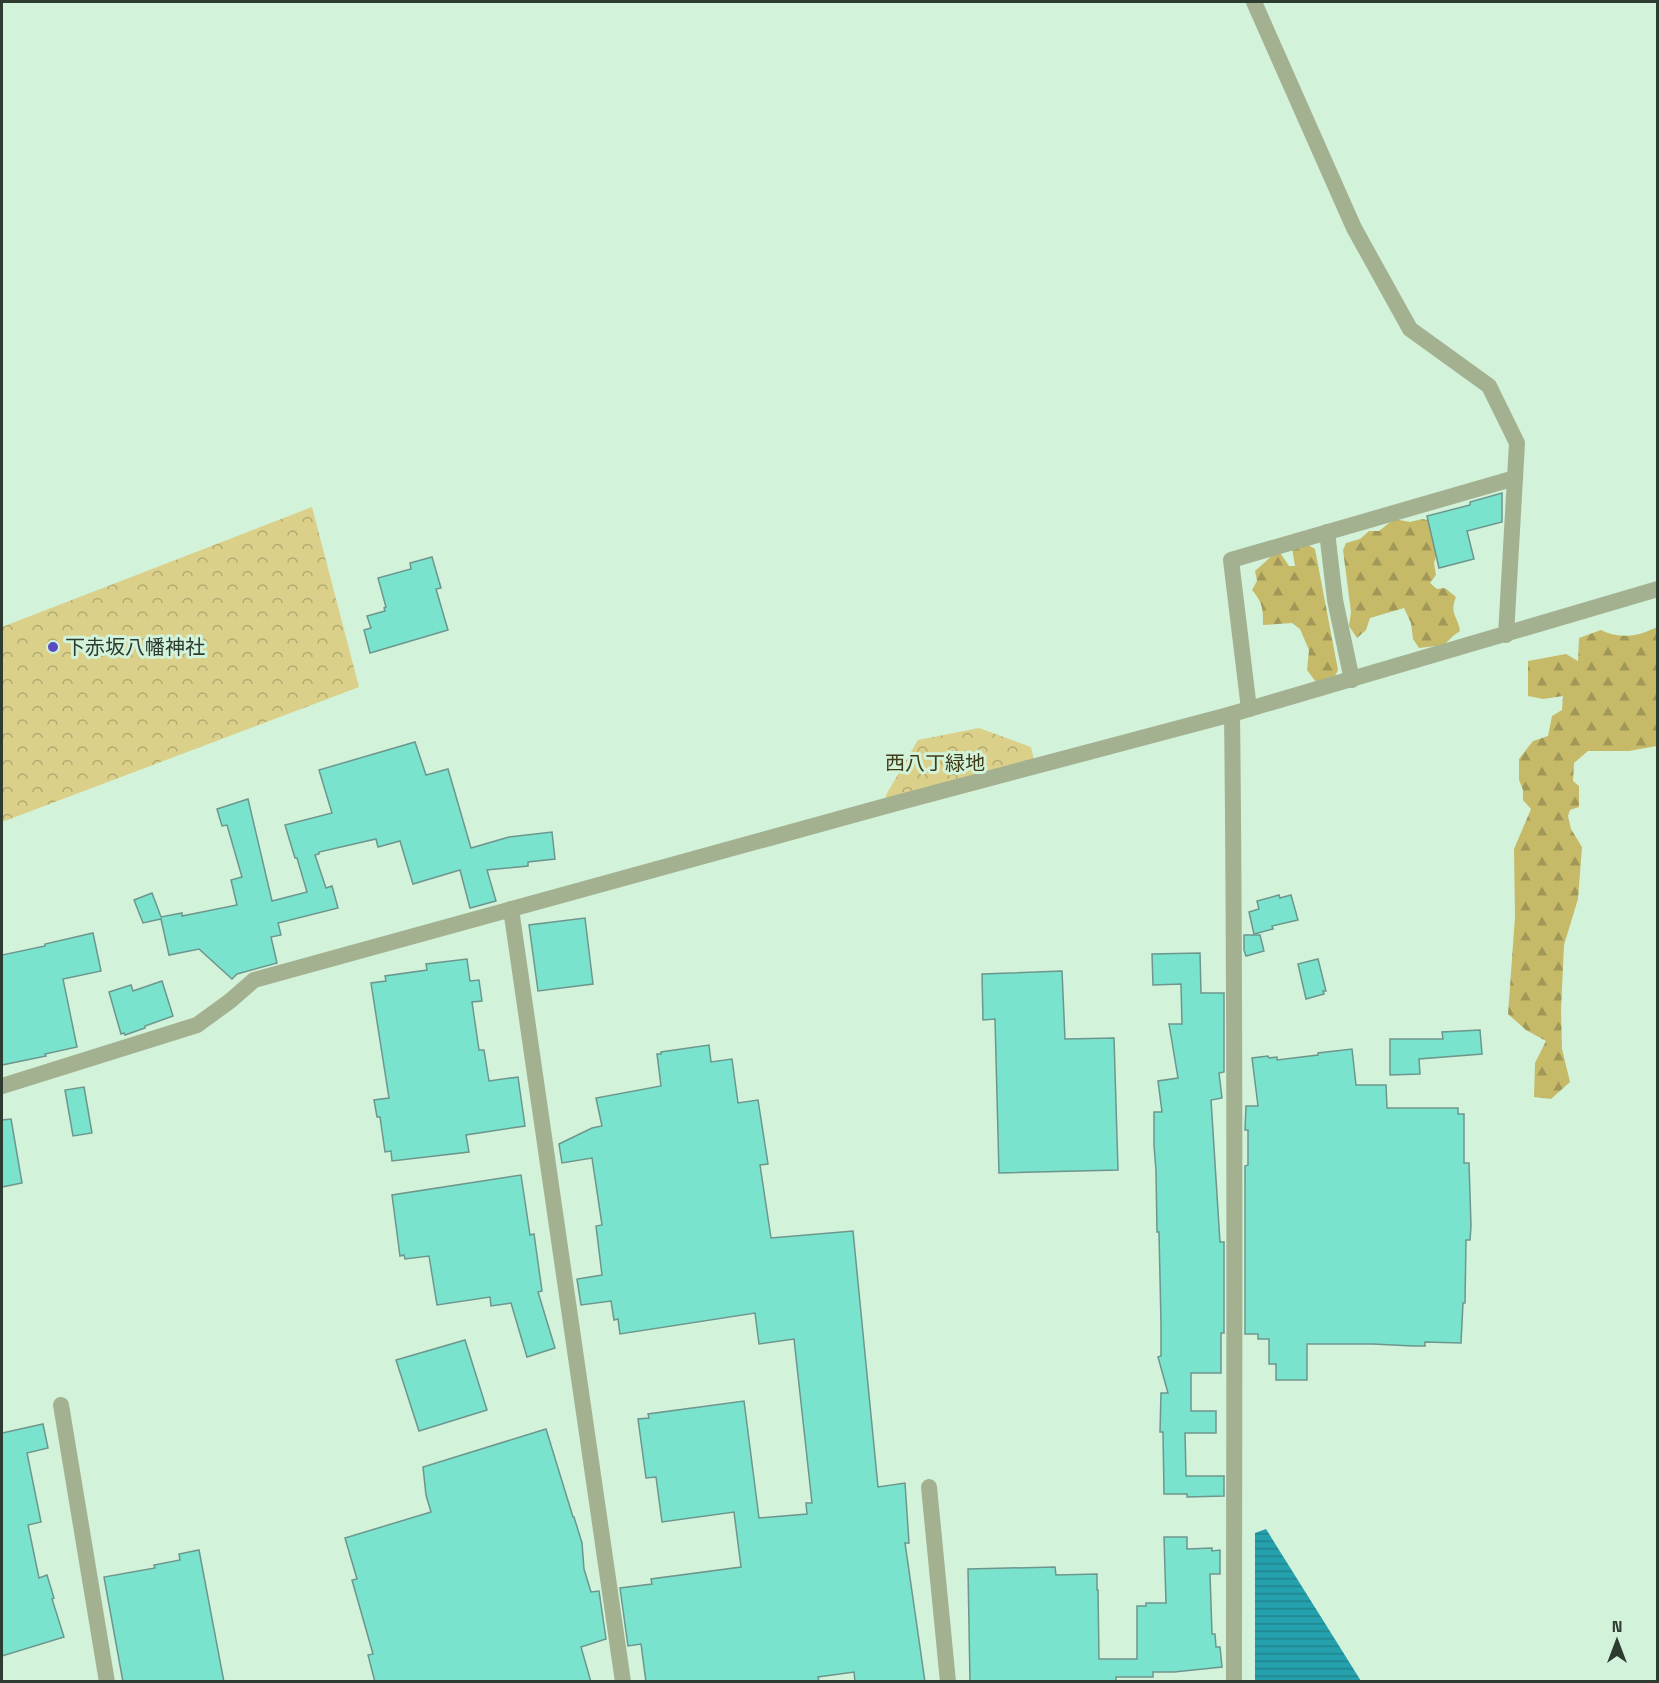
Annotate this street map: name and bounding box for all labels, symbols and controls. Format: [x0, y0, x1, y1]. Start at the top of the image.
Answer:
place label: 下赤坂八幡神社 [65, 634, 205, 660]
marker: 下赤坂八幡神社 [46, 640, 60, 654]
park label: 西八丁緑地 [885, 750, 985, 776]
north arrow [1587, 1611, 1647, 1671]
text: N [1612, 1616, 1622, 1637]

